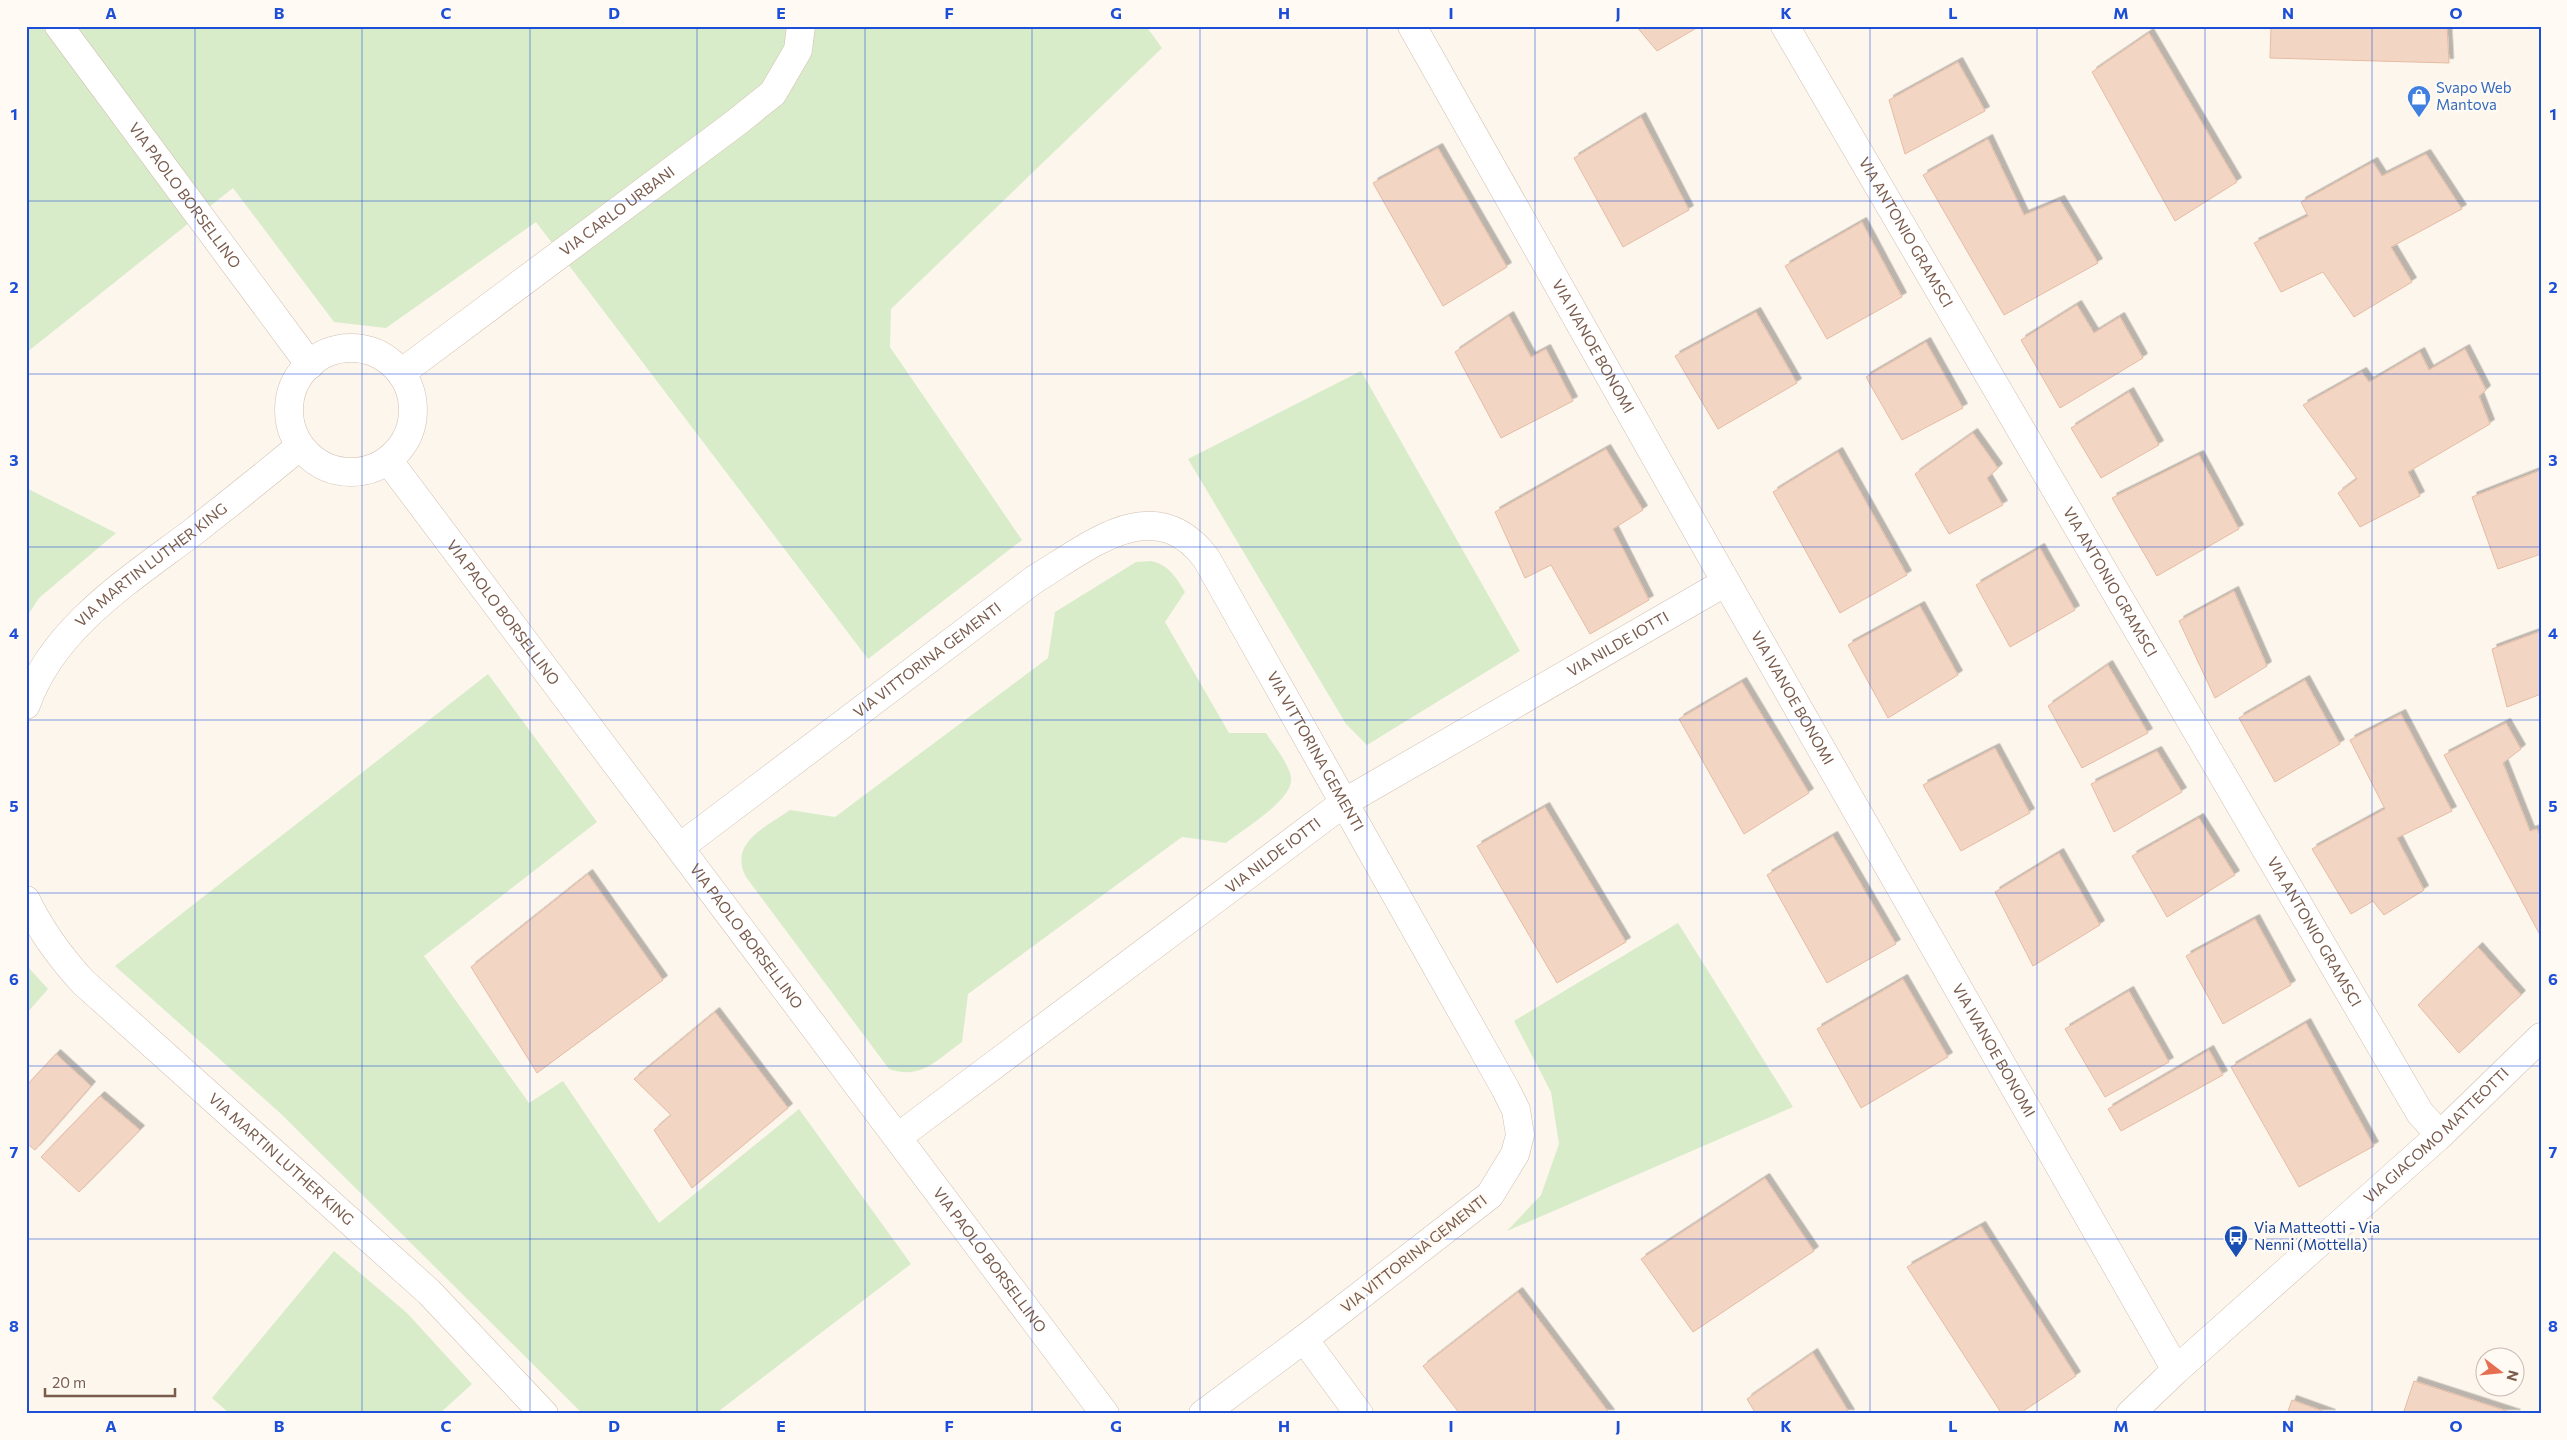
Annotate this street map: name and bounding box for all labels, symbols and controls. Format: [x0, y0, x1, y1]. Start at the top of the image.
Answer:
text: A [105, 3, 117, 22]
text: B [274, 3, 285, 22]
text: C [441, 3, 452, 22]
text: D [608, 3, 620, 22]
text: E [776, 3, 786, 22]
text: F [944, 3, 954, 22]
text: G [1110, 3, 1122, 22]
text: H [1278, 3, 1290, 22]
text: I [1448, 3, 1454, 22]
text: J [1615, 3, 1621, 22]
text: K [1780, 3, 1792, 22]
text: L [1948, 3, 1958, 22]
text: M [2113, 3, 2129, 22]
text: N [2282, 3, 2294, 22]
text: O [2449, 3, 2463, 22]
place label: Svapo Web Mantova [2436, 78, 2512, 113]
shop icon: Svapo Web Mantova [2406, 84, 2432, 118]
text: 1 [10, 104, 18, 123]
text: 1 [2549, 104, 2557, 123]
street label: VIA PAOLO BORSELLINO [126, 119, 245, 271]
street label: VIA ANTONIO GRAMSCI [1856, 154, 1957, 310]
street label: VIA CARLO URBANI [556, 162, 678, 259]
street label: VIA IVANOE BONOMI [1549, 276, 1639, 416]
text: 2 [9, 277, 19, 296]
text: 2 [2548, 277, 2558, 296]
text: 3 [9, 450, 19, 469]
text: 3 [2548, 450, 2558, 469]
street label: VIA MARTIN LUTHER KING [71, 499, 230, 630]
street label: VIA ANTONIO GRAMSCI [2060, 503, 2161, 660]
street label: VIA PAOLO BORSELLINO [443, 536, 564, 688]
street label: VIA VITTORINA GEMENTI [849, 598, 1004, 721]
street label: VIA NILDE IOTTI [1564, 607, 1672, 680]
text: 4 [9, 623, 19, 642]
text: 4 [2548, 623, 2558, 642]
street label: VIA IVANOE BONOMI [1748, 627, 1838, 767]
street label: VIA VITTORINA GEMENTI [1264, 668, 1368, 834]
text: 5 [9, 796, 19, 815]
text: 5 [2548, 796, 2558, 815]
street label: VIA NILDE IOTTI [1222, 814, 1324, 896]
street label: VIA ANTONIO GRAMSCI [2264, 853, 2366, 1009]
street label: VIA PAOLO BORSELLINO [687, 860, 807, 1012]
text: 6 [9, 969, 19, 988]
text: 6 [2548, 969, 2558, 988]
street label: VIA IVANOE BONOMI [1949, 980, 2040, 1120]
street label: VIA GIACOMO MATTEOTTI [2360, 1063, 2512, 1207]
street label: VIA MARTIN LUTHER KING [205, 1089, 358, 1228]
text: 7 [10, 1142, 19, 1161]
text: 7 [2549, 1142, 2558, 1161]
street label: VIA PAOLO BORSELLINO [930, 1184, 1050, 1336]
street label: VIA VITTORINA GEMENTI [1337, 1191, 1490, 1316]
place label: Via Matteotti - Via Nenni (Mottella) [2254, 1218, 2380, 1253]
bus stop icon: Via Matteotti - Via Nenni (Mottella) [2223, 1224, 2249, 1258]
text: 8 [9, 1316, 19, 1335]
text: 8 [2548, 1316, 2558, 1335]
north arrow [2474, 1348, 2524, 1398]
scale bar [45, 1365, 175, 1397]
text: N [2503, 1368, 2523, 1383]
text: 20 m [52, 1373, 86, 1391]
text: A [105, 1416, 117, 1435]
text: B [274, 1416, 285, 1435]
text: C [441, 1416, 452, 1435]
text: D [608, 1416, 620, 1435]
text: E [776, 1416, 786, 1435]
text: F [944, 1416, 954, 1435]
text: G [1110, 1416, 1122, 1435]
text: H [1278, 1416, 1290, 1435]
text: I [1448, 1416, 1454, 1435]
text: J [1615, 1416, 1621, 1435]
text: K [1780, 1416, 1792, 1435]
text: L [1948, 1416, 1958, 1435]
text: M [2113, 1416, 2129, 1435]
text: N [2282, 1416, 2294, 1435]
text: O [2449, 1416, 2463, 1435]

